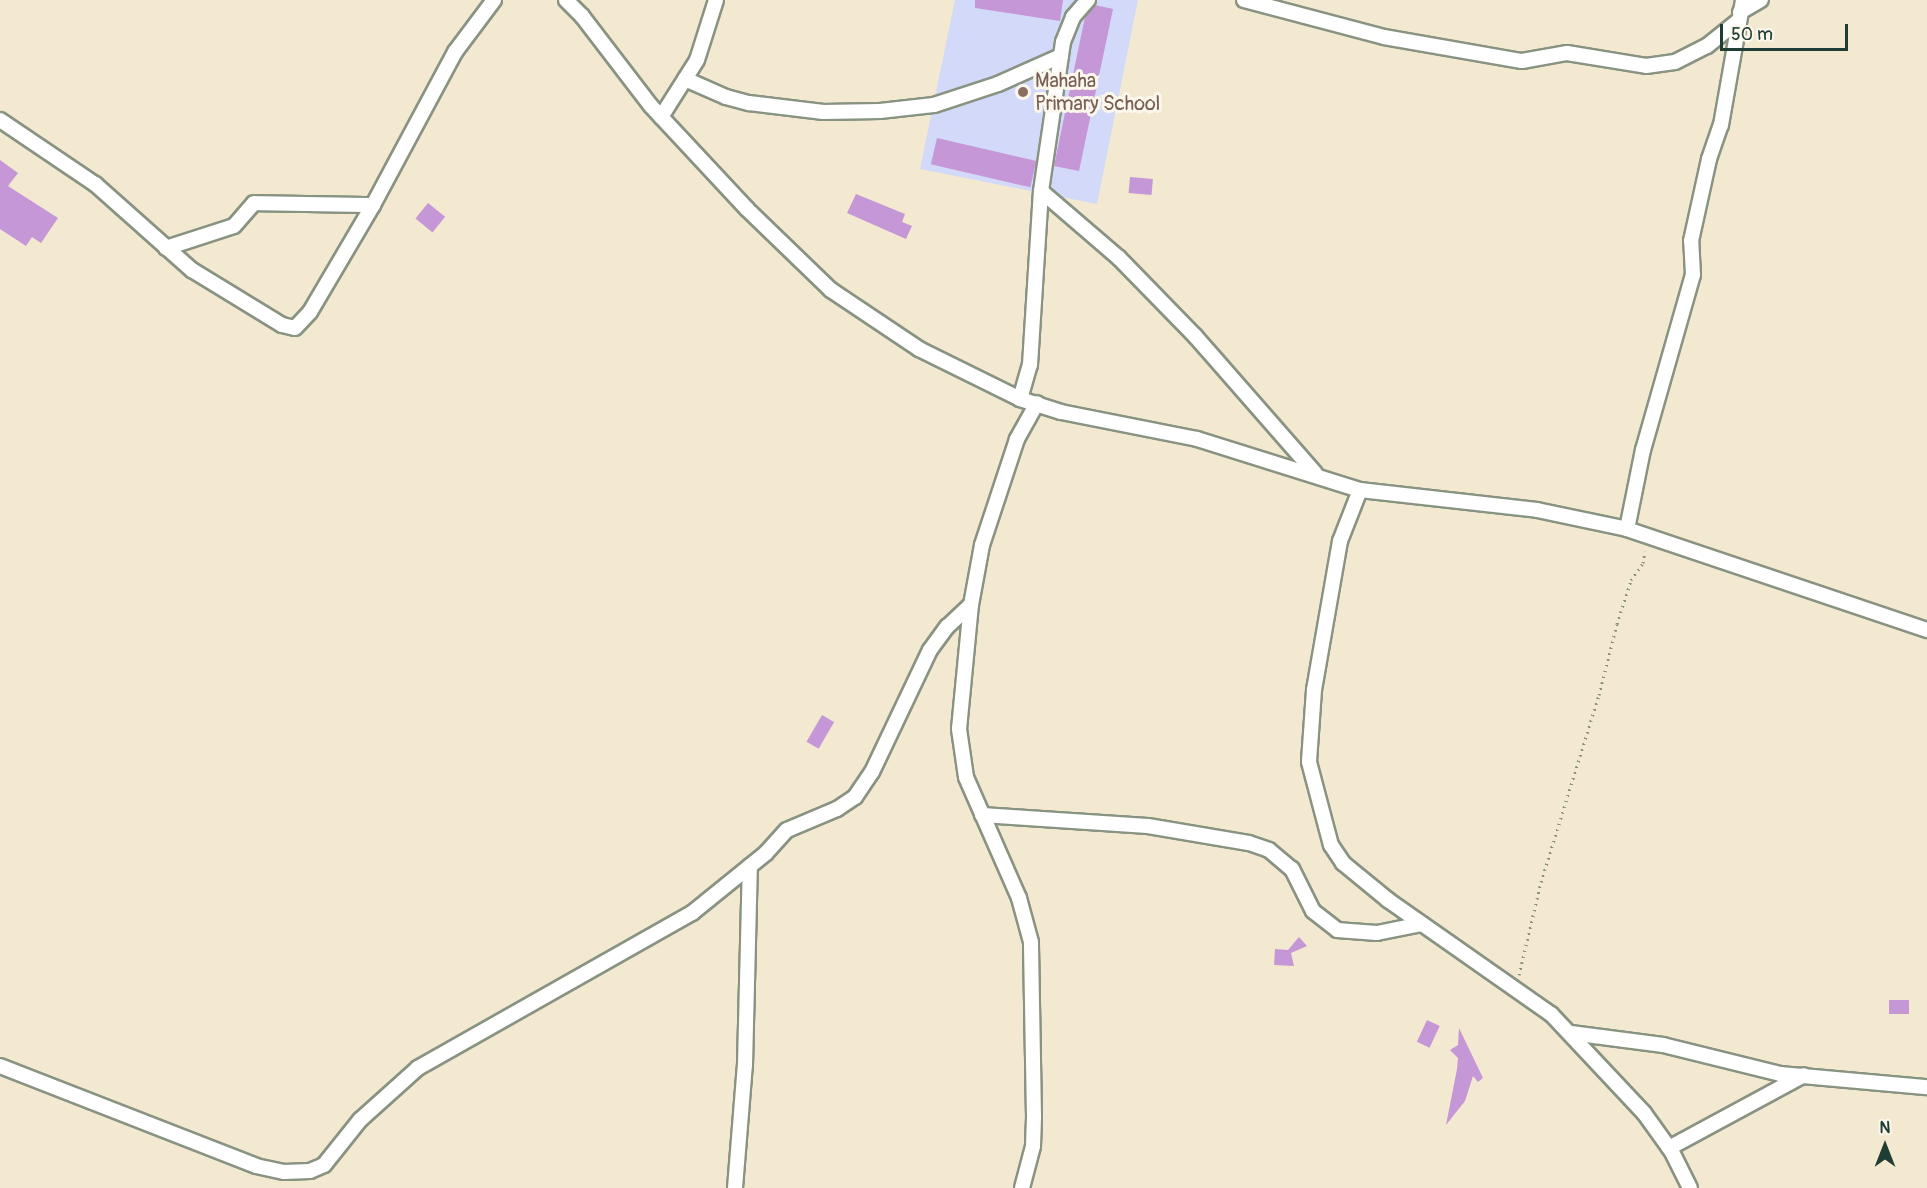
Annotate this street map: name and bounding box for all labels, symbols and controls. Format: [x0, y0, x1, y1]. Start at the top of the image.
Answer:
scale bar [1723, 12, 1850, 50]
text: 50 m [1731, 23, 1773, 46]
place label: Mahaha Primary School [1035, 68, 1160, 115]
marker: Mahaha Primary School [1016, 85, 1030, 99]
north arrow [1855, 1116, 1915, 1176]
text: N [1880, 1118, 1890, 1138]

